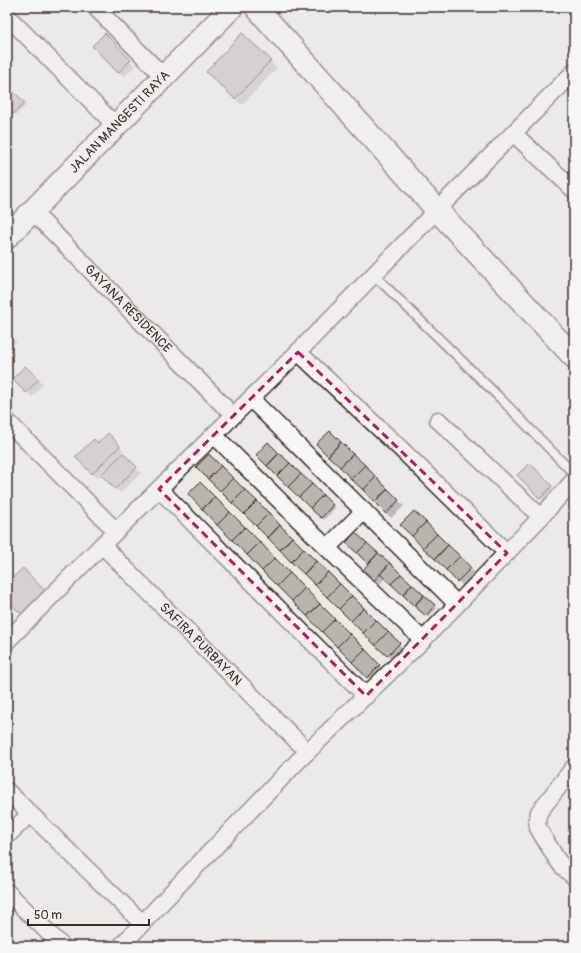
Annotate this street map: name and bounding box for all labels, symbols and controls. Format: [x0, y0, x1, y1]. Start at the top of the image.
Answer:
street label: JALAN MANGESTI RAYA [66, 67, 174, 177]
street label: GAYANA RESIDENCE [81, 261, 175, 356]
street label: SAFIRA PURBAYAN [156, 600, 245, 689]
scale bar [28, 901, 149, 927]
text: 50 m [34, 908, 62, 923]

